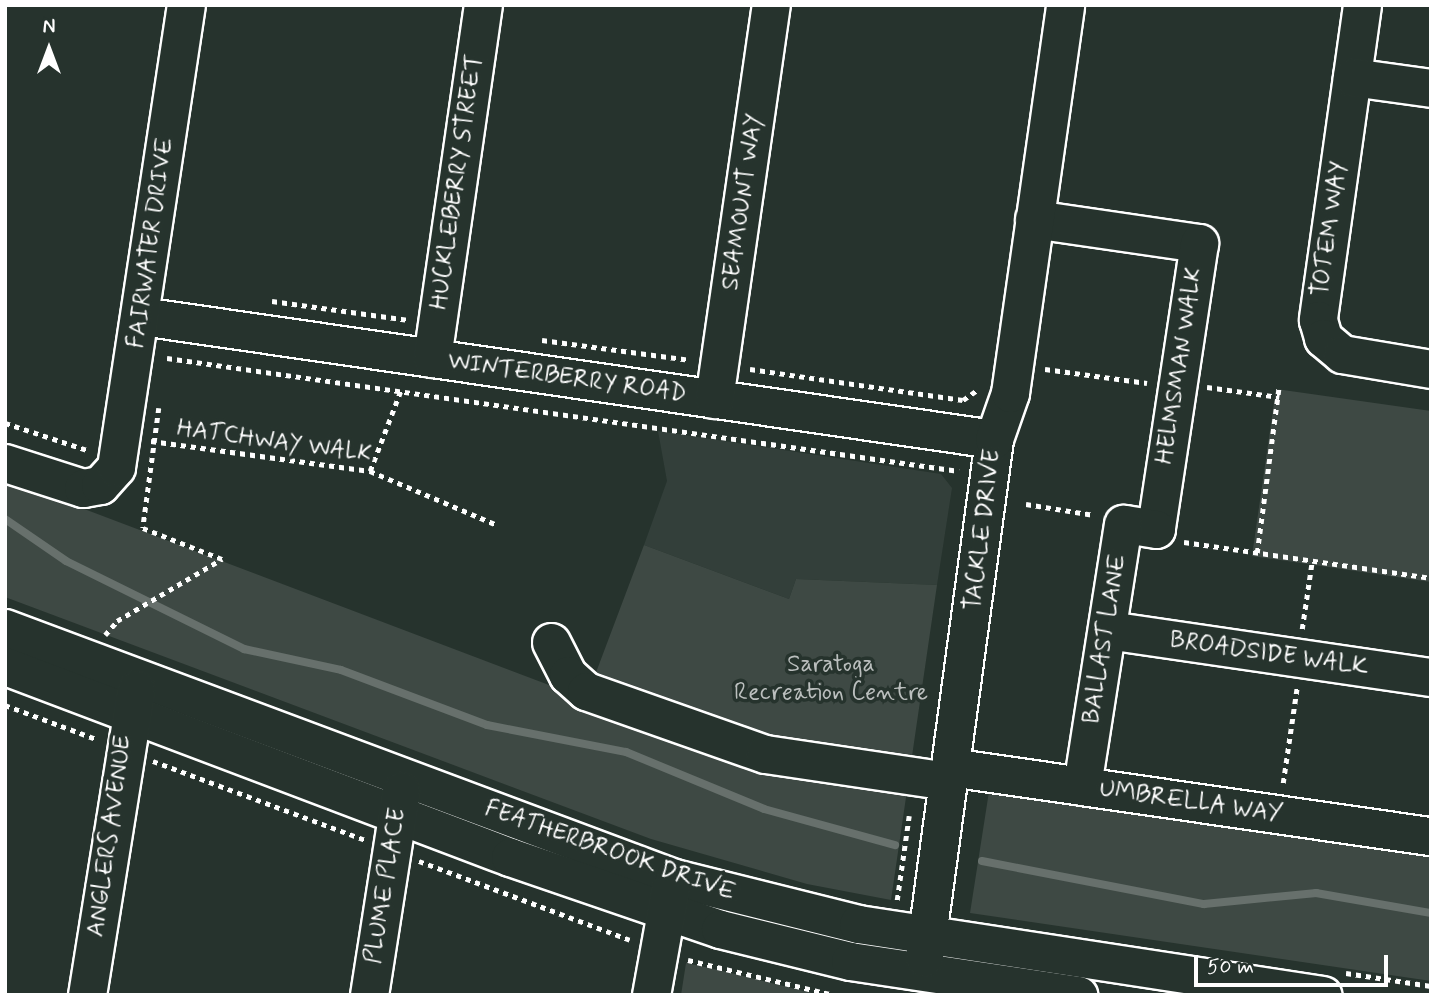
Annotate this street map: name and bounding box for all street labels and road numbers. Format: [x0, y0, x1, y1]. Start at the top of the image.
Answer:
street label: HUCKLEBERRY STREET [425, 51, 489, 313]
street label: SEAMOUNT WAY [716, 111, 770, 293]
street label: FAIRWATER DRIVE [122, 135, 180, 351]
street label: TOTEM WAY [1306, 159, 1354, 299]
street label: HELMSMAN WALK [1150, 265, 1210, 467]
street label: WINTERBERRY ROAD [447, 347, 687, 409]
street label: HATCHWAY WALK [175, 414, 373, 470]
street label: TACKLE DRIVE [958, 443, 1008, 617]
street label: BALLAST LANE [1077, 552, 1133, 726]
street label: BROADSIDE WALK [1169, 626, 1369, 682]
street label: ANGLERS AVENUE [81, 732, 139, 940]
street label: UMBRELLA WAY [1098, 775, 1284, 829]
street label: FEATHERBROOK DRIVE [481, 794, 739, 908]
street label: PLUME PLACE [359, 804, 413, 968]

